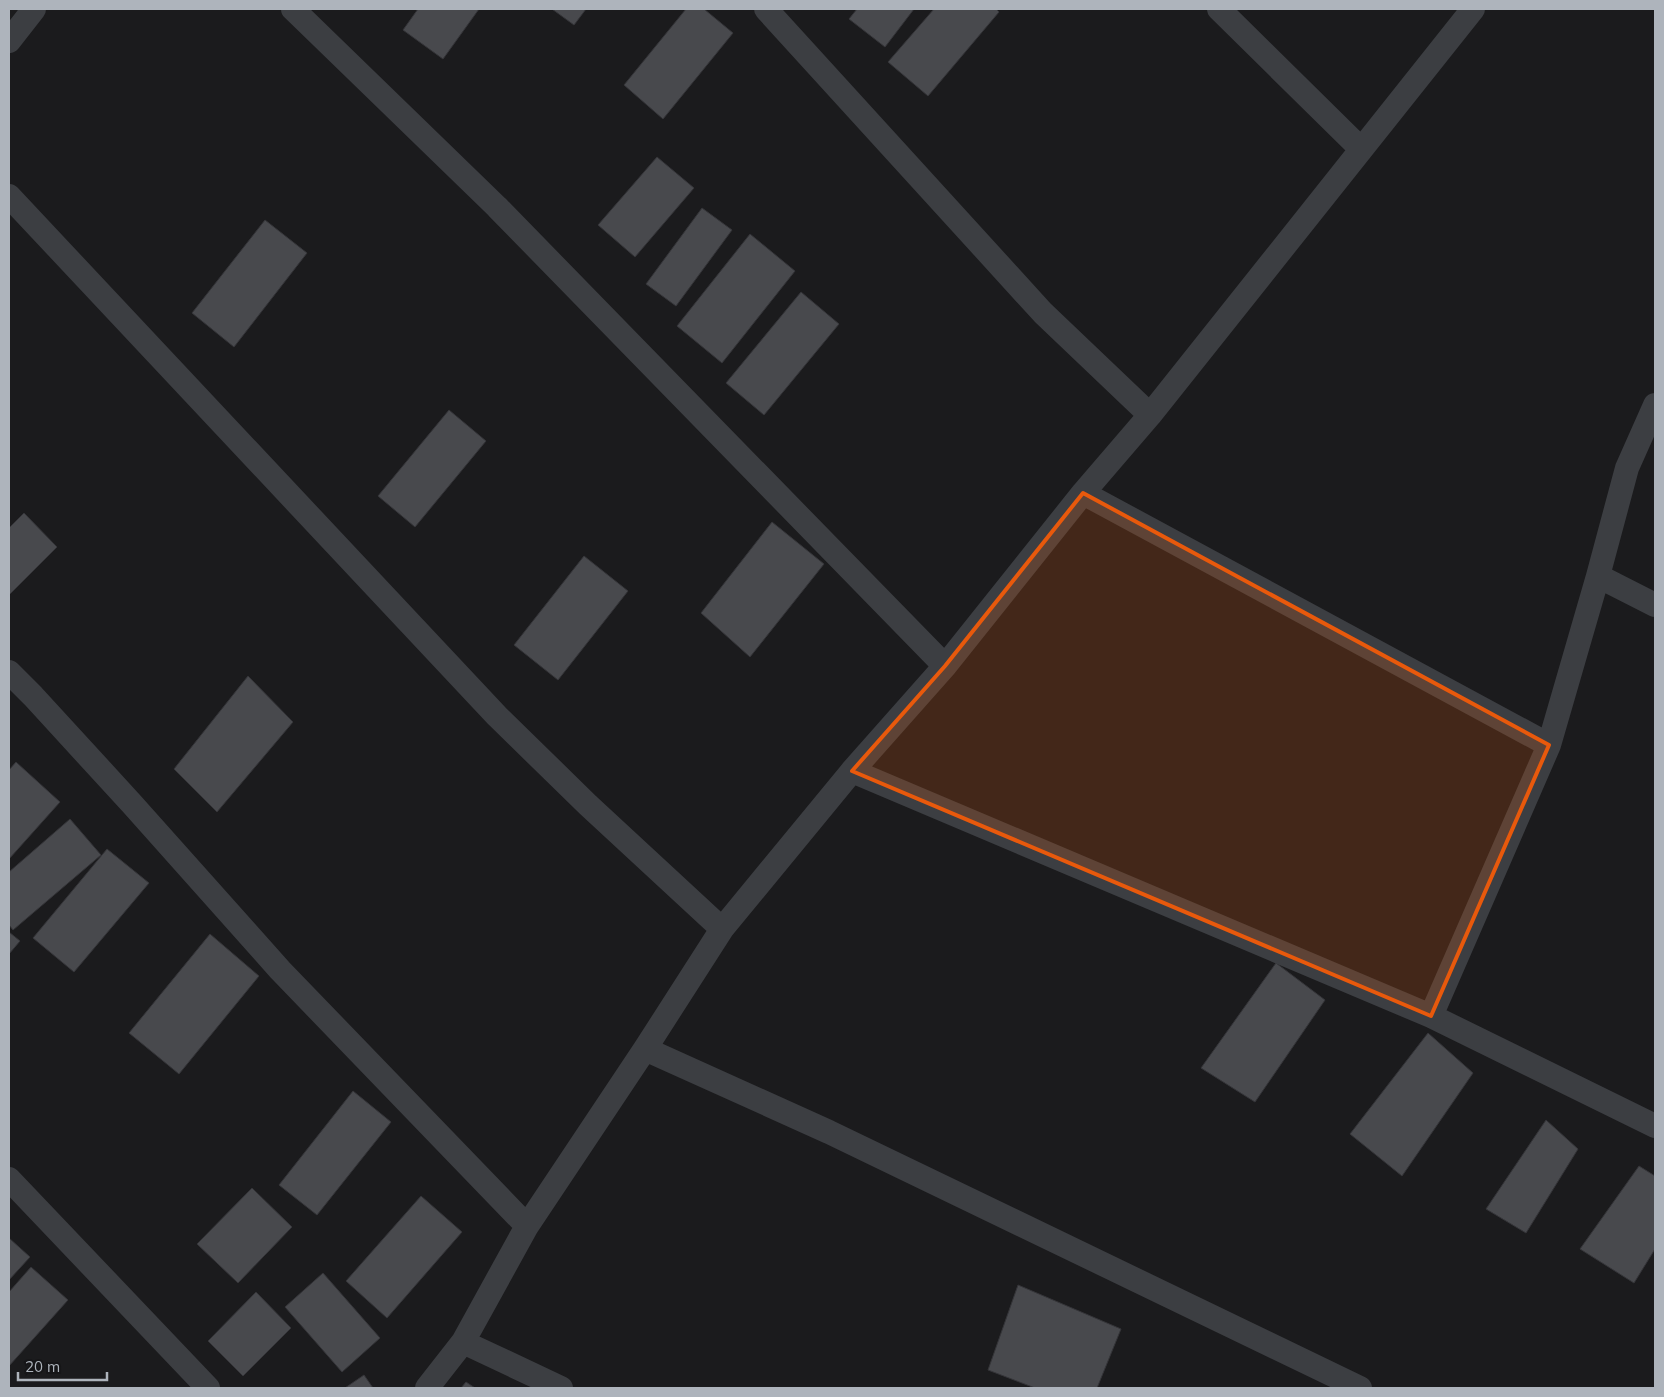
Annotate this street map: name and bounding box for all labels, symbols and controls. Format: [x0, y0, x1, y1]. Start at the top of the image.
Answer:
scale bar [18, 1350, 106, 1382]
text: 20 m [25, 1357, 60, 1376]

